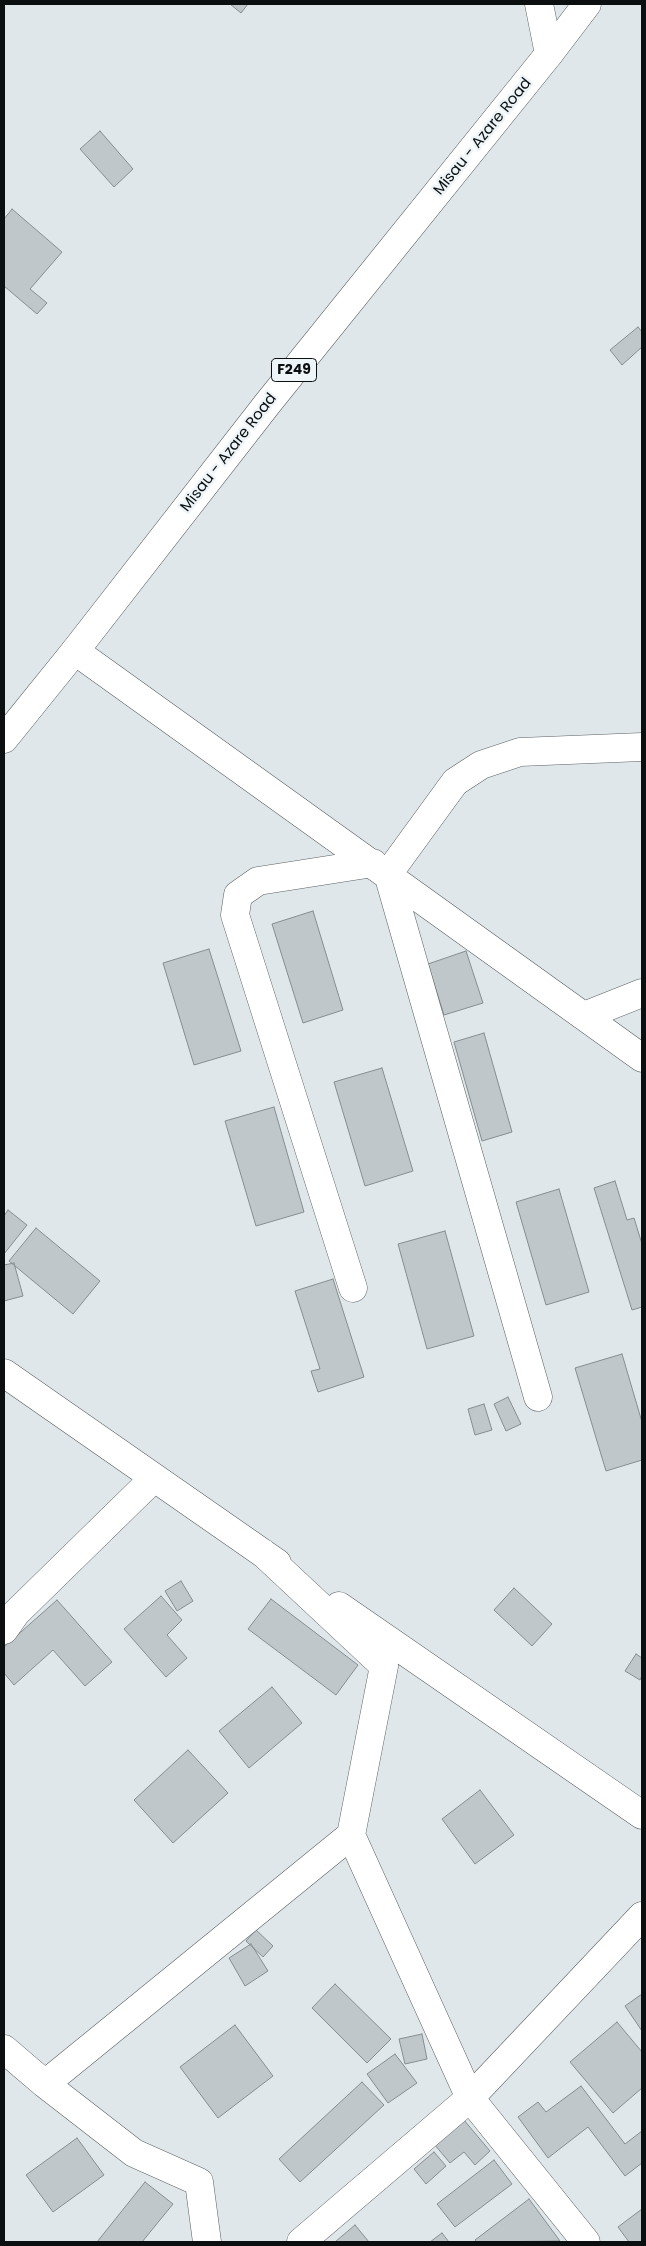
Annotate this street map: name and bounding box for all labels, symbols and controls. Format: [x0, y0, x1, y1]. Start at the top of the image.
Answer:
street label: Misau - Azare Road [430, 75, 536, 199]
road number: F249 [272, 358, 316, 382]
street label: Misau - Azare Road [177, 390, 281, 516]

